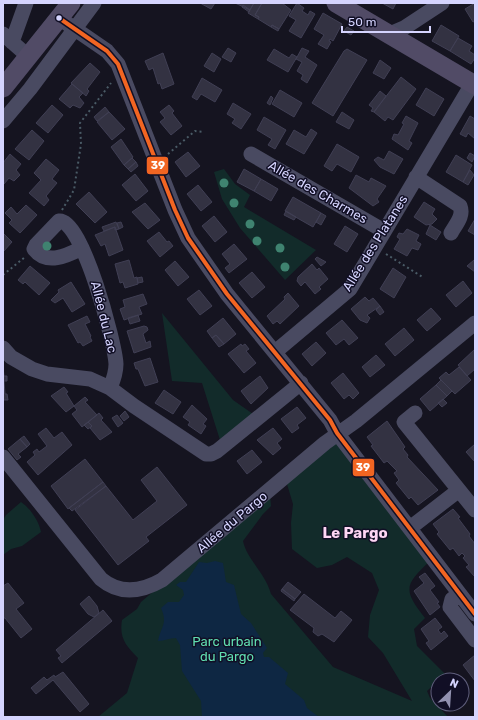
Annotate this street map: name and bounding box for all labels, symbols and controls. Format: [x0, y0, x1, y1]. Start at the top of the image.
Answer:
scale bar [342, 8, 430, 34]
unlabelled marker [54, 13, 64, 23]
text: 50 m [348, 15, 376, 29]
line badge: 39 [146, 156, 169, 175]
street label: Allée des Charmes [266, 158, 370, 227]
text: 39 [151, 159, 165, 172]
street label: Allée des Platanes [339, 192, 411, 294]
street label: Allée du Lac [88, 280, 120, 354]
line badge: 39 [352, 458, 375, 477]
text: 39 [356, 461, 370, 474]
street label: Allée du Pargo [194, 488, 271, 556]
district label: Le Pargo [322, 524, 388, 542]
park label: Parc urbain du Pargo [192, 634, 262, 665]
north arrow [430, 672, 470, 712]
text: N [448, 676, 460, 691]

